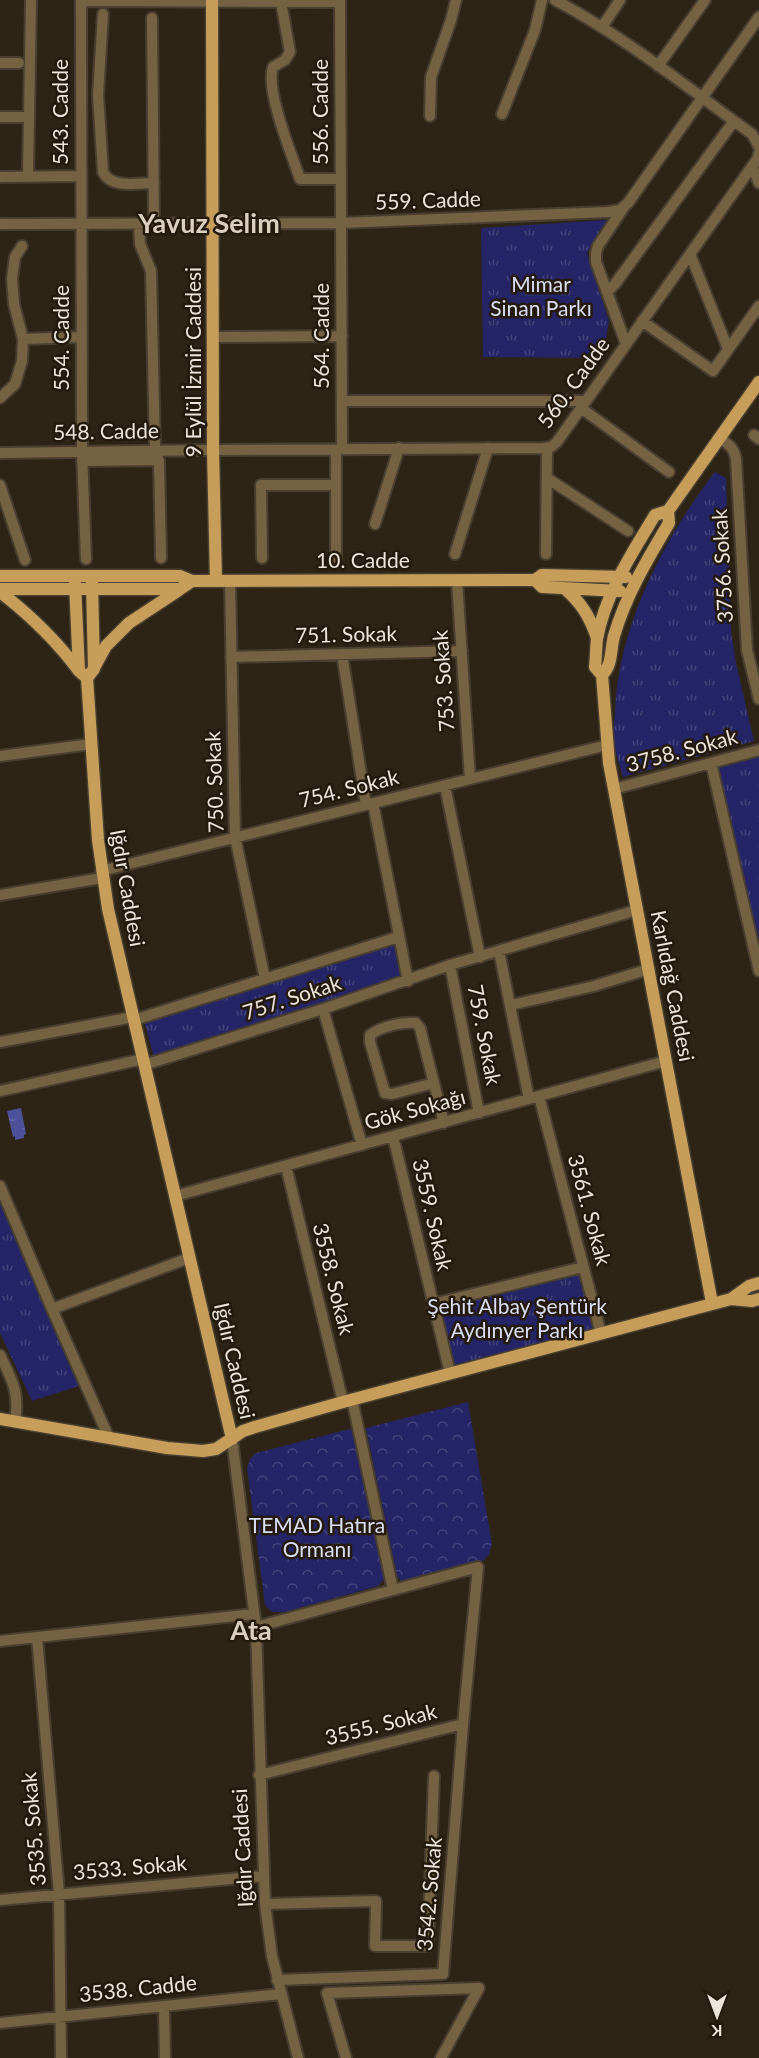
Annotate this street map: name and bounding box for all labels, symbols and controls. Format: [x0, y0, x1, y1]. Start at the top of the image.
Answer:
street label: 543. Cadde [47, 59, 72, 165]
street label: 556. Cadde [307, 59, 332, 165]
street label: 559. Cadde [375, 185, 481, 214]
district label: Yavuz Selim [137, 206, 280, 239]
street label: 9 Eylül İzmir Caddesi [180, 267, 205, 457]
park label: Mimar Sinan Parkı [490, 271, 592, 320]
street label: 564. Cadde [308, 283, 333, 389]
street label: 554. Cadde [48, 285, 73, 391]
street label: 560. Cadde [532, 332, 614, 432]
street label: 548. Cadde [53, 417, 159, 444]
street label: 3756. Sokak [706, 508, 737, 624]
street label: 10. Cadde [316, 547, 410, 572]
street label: 751. Sokak [295, 620, 397, 647]
street label: 753. Sokak [426, 629, 459, 733]
street label: 3758. Sokak [623, 723, 740, 776]
street label: 750. Sokak [199, 730, 228, 833]
street label: 754. Sokak [296, 763, 401, 812]
street label: Iğdır Caddesi [106, 827, 151, 948]
street label: Karlıdağ Caddesi [647, 908, 700, 1064]
street label: 757. Sokak [239, 969, 344, 1024]
street label: 759. Sokak [463, 982, 508, 1087]
street label: Gök Sokağı [361, 1083, 468, 1134]
street label: 3561. Sokak [564, 1151, 617, 1268]
street label: 3559. Sokak [408, 1156, 459, 1273]
street label: 3558. Sokak [309, 1220, 360, 1337]
park label: Şehit Albay Şentürk Aydınyer Parkı [427, 1293, 607, 1342]
street label: Iğdır Caddesi [210, 1300, 261, 1421]
park label: TEMAD Hatıra Ormanı [249, 1512, 385, 1561]
district label: Ata [229, 1613, 272, 1646]
street label: 3555. Sokak [322, 1698, 439, 1749]
street label: 3535. Sokak [15, 1771, 50, 1887]
street label: Iğdır Caddesi [226, 1788, 257, 1908]
street label: 3542. Sokak [411, 1836, 446, 1952]
street label: 3533. Sokak [72, 1849, 188, 1884]
street label: 3538. Cadde [78, 1969, 198, 2006]
north arrow [687, 1986, 747, 2046]
text: K [710, 2022, 722, 2041]

